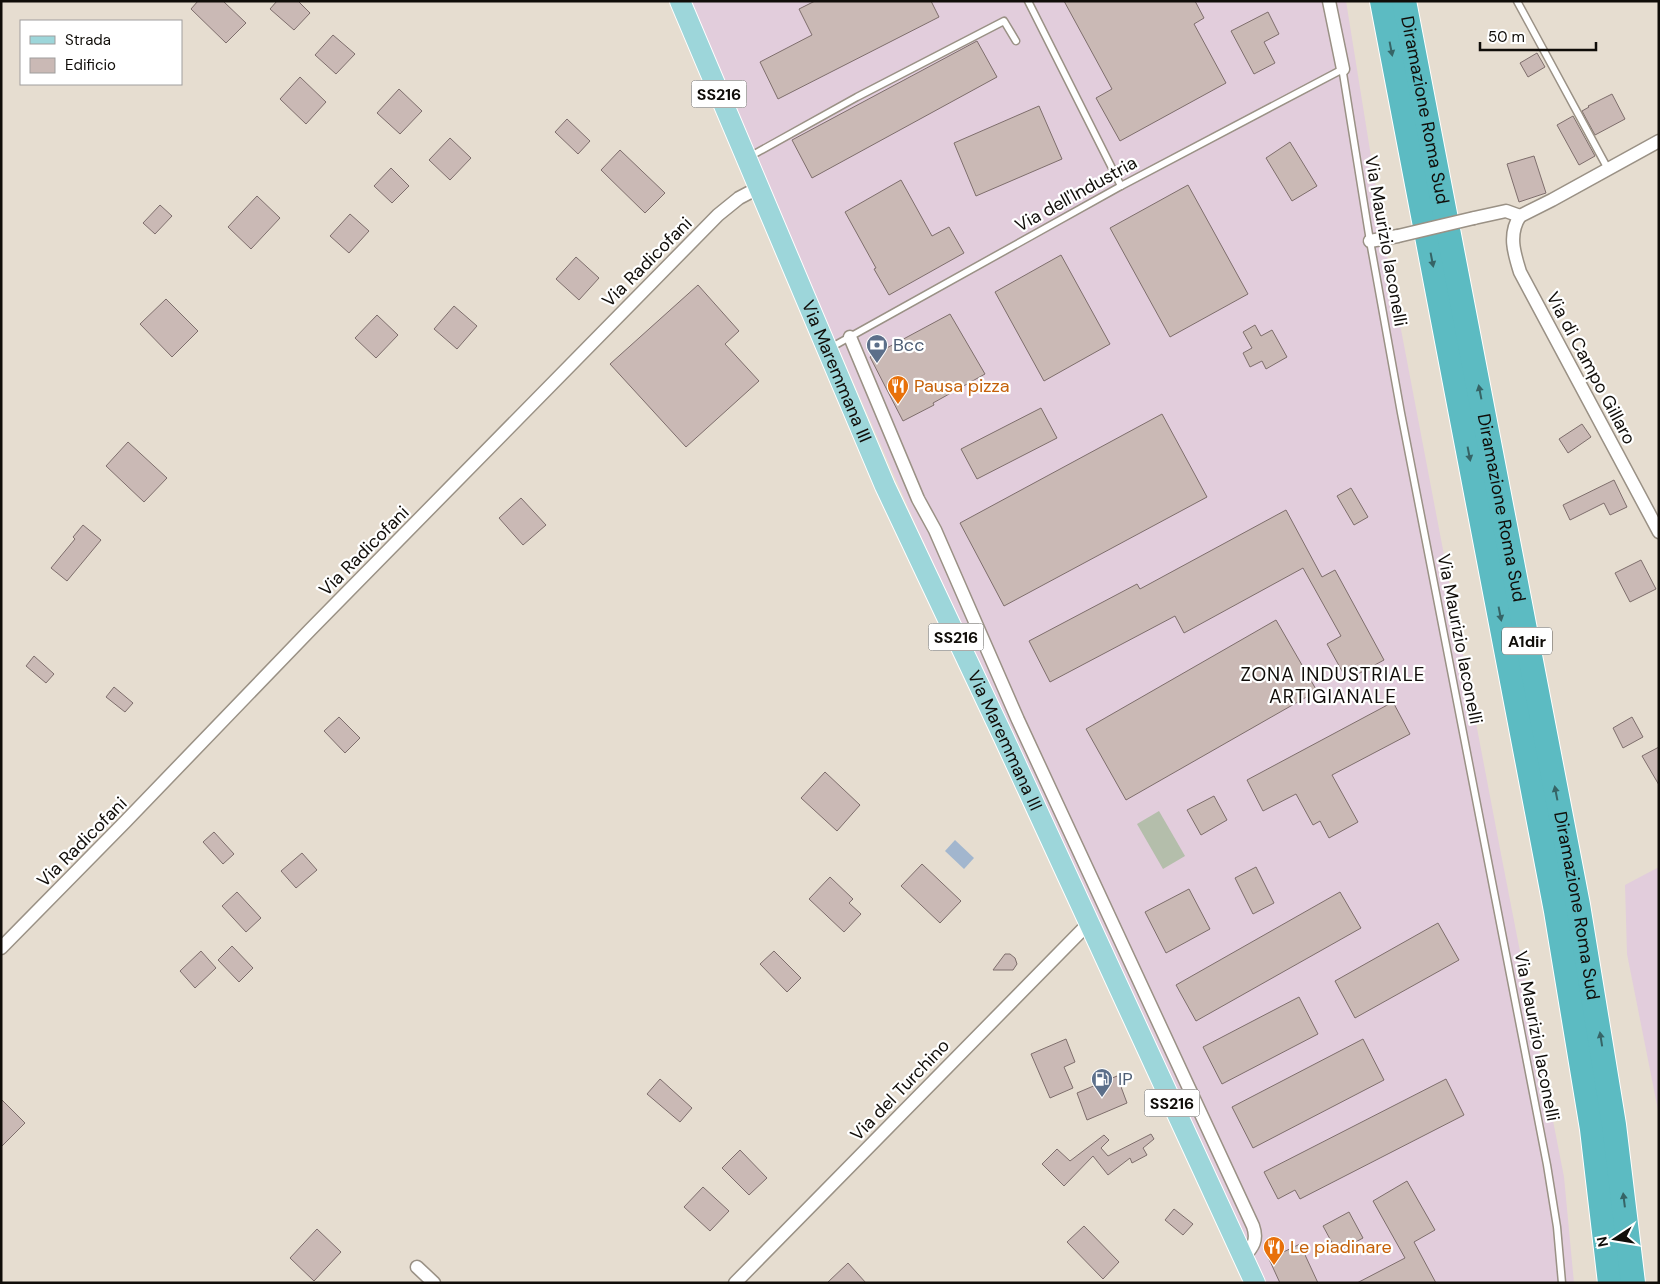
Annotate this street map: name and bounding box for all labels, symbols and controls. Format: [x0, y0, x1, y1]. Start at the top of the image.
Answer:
street label: Diramazione Roma Sud [1395, 14, 1455, 206]
legend [20, 20, 182, 85]
scale bar [1480, 20, 1596, 52]
text: 50 m [1488, 27, 1525, 47]
text: Strada [65, 30, 111, 50]
one-way arrow [1388, 42, 1396, 58]
text: Edificio [65, 55, 116, 75]
road number: SS216 [692, 80, 746, 108]
street label: Via dell'Industria [1011, 151, 1141, 237]
street label: Via Maurizio Iaconelli [1359, 154, 1413, 328]
street label: Via Radicofani [597, 212, 697, 312]
one-way arrow [1429, 253, 1437, 269]
street label: Via di Campo Gillaro [1541, 288, 1641, 448]
street label: Via Maremmana III [796, 297, 877, 446]
bank icon: Bcc [865, 333, 889, 364]
place label: Bcc [893, 333, 924, 357]
restaurant icon: Pausa pizza [886, 374, 910, 405]
place label: Pausa pizza [914, 374, 1010, 398]
one-way arrow [1476, 385, 1484, 400]
street label: Diramazione Roma Sud [1472, 412, 1531, 604]
one-way arrow [1466, 447, 1474, 463]
street label: Via Radicofani [314, 501, 414, 601]
street label: Via Maurizio Iaconelli [1432, 552, 1488, 726]
one-way arrow [1496, 606, 1504, 622]
road number: SS216 [928, 624, 984, 650]
road number: A1dir [1502, 627, 1552, 654]
district label: ZONA INDUSTRIALE ARTIGIANALE [1241, 662, 1425, 709]
street label: Via Maremmana III [962, 667, 1048, 815]
one-way arrow [1552, 784, 1560, 800]
street label: Via Radicofani [32, 792, 132, 892]
street label: Diramazione Roma Sud [1548, 809, 1605, 1002]
street label: Via Maurizio Iaconelli [1509, 949, 1565, 1123]
one-way arrow [1597, 1030, 1605, 1046]
street label: Via del Turchino [845, 1034, 955, 1146]
fuel station icon: IP [1090, 1067, 1114, 1098]
place label: IP [1118, 1067, 1133, 1091]
road number: SS216 [1144, 1090, 1200, 1116]
one-way arrow [1620, 1191, 1628, 1207]
north arrow [1590, 1214, 1640, 1264]
restaurant icon: Le piadinare [1262, 1235, 1286, 1266]
place label: Le piadinare [1290, 1235, 1392, 1259]
text: N [1592, 1235, 1612, 1249]

